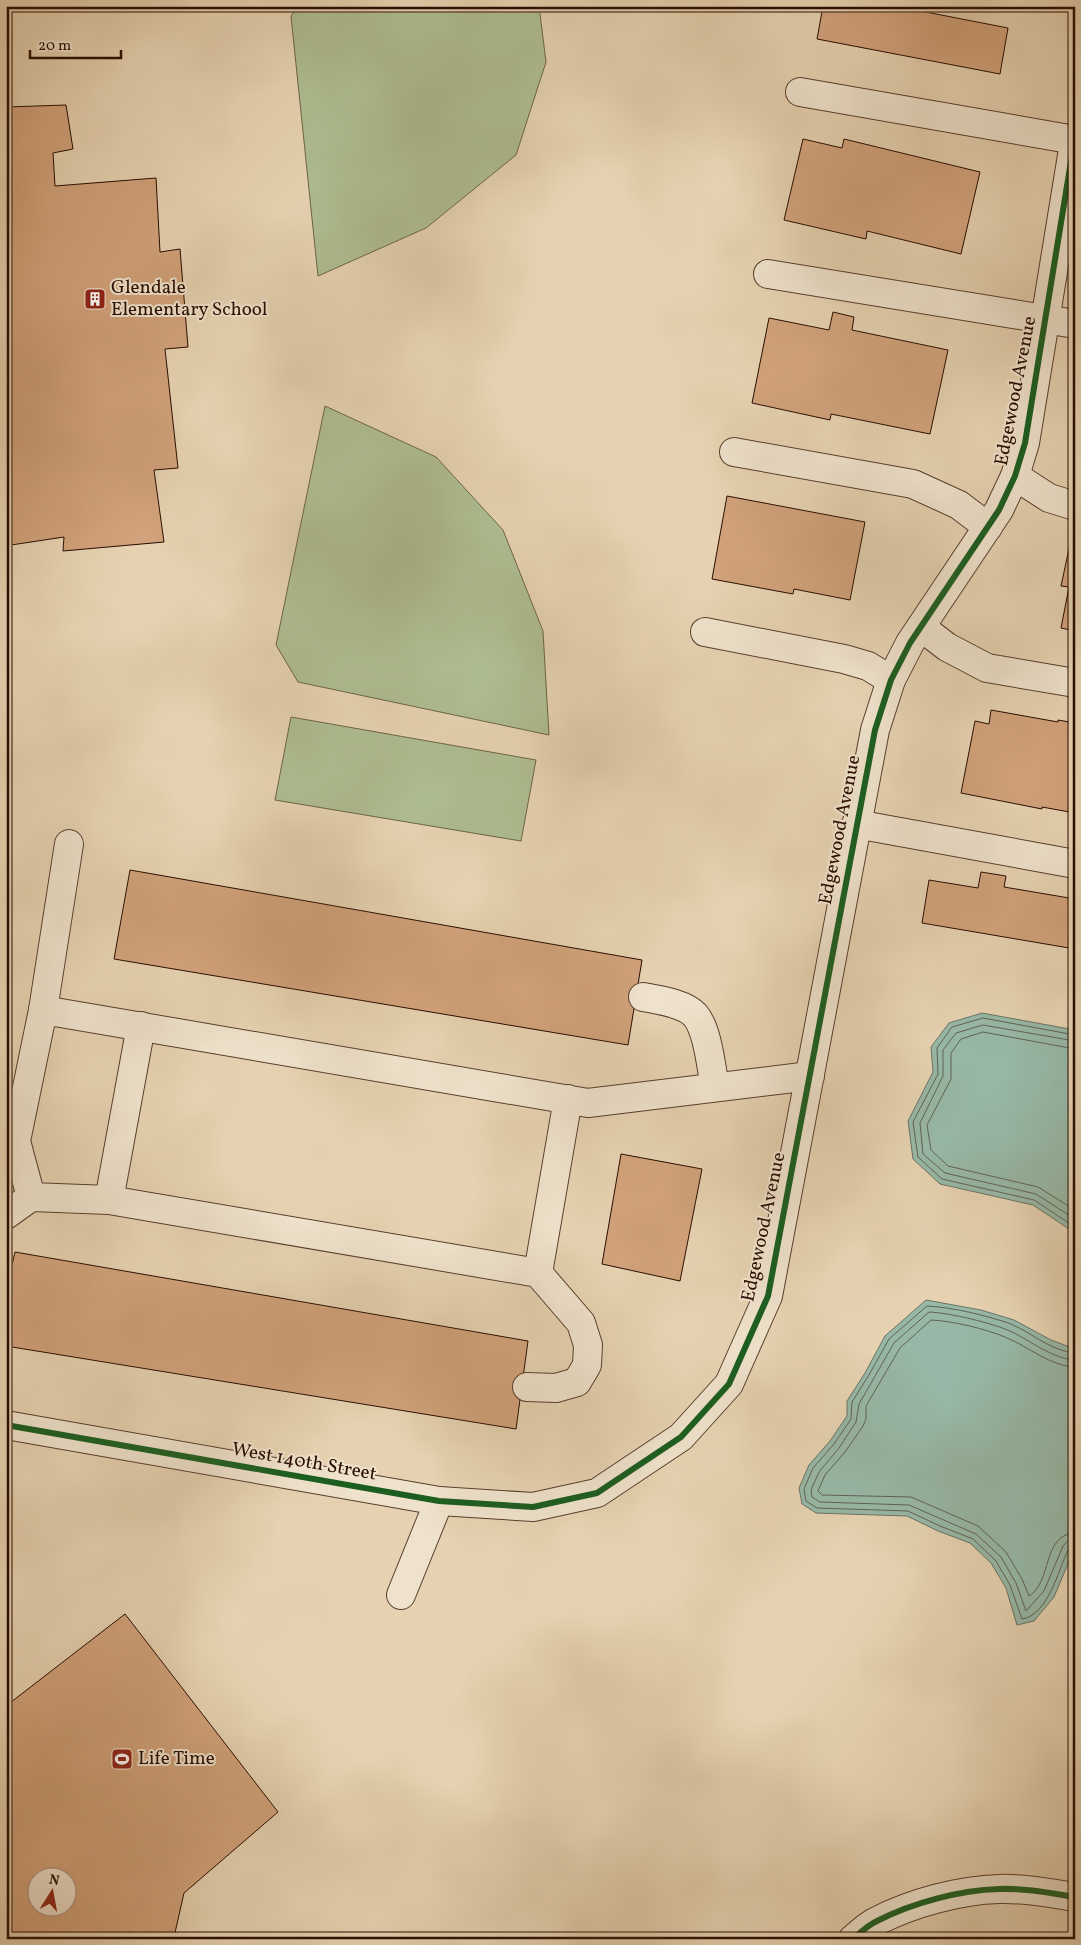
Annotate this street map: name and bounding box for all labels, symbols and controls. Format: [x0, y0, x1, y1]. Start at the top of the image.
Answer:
scale bar [30, 28, 121, 60]
text: 20 m [38, 36, 71, 57]
place label: Glendale Elementary School [111, 275, 268, 323]
building icon: Glendale Elementary School [83, 287, 107, 311]
street label: Edgewood Avenue [989, 314, 1043, 468]
street label: Edgewood Avenue [813, 753, 867, 907]
street label: Edgewood Avenue [735, 1150, 793, 1304]
street label: West 140th Street [230, 1436, 379, 1488]
place label: Life Time [138, 1746, 215, 1772]
sports icon: Life Time [110, 1747, 134, 1771]
north arrow [28, 1868, 78, 1918]
text: N [47, 1870, 61, 1891]

